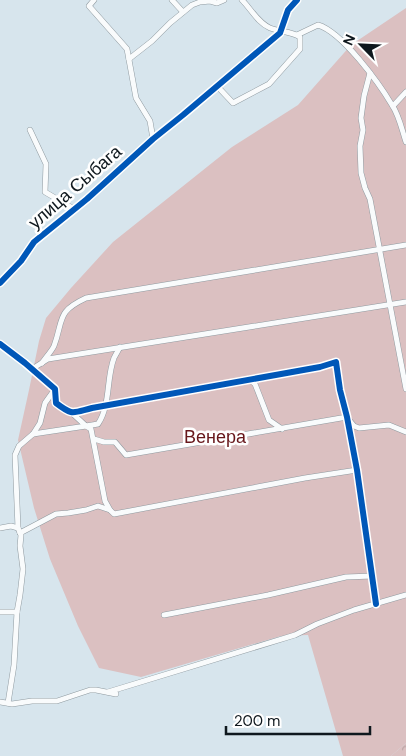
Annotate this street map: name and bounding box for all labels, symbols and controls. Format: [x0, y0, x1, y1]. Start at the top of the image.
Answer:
north arrow [336, 20, 386, 70]
text: N [339, 31, 359, 48]
street label: улица Сыбага [23, 139, 128, 234]
park label: Венера [184, 425, 247, 449]
scale bar [226, 704, 370, 736]
text: 200 m [234, 711, 280, 731]

